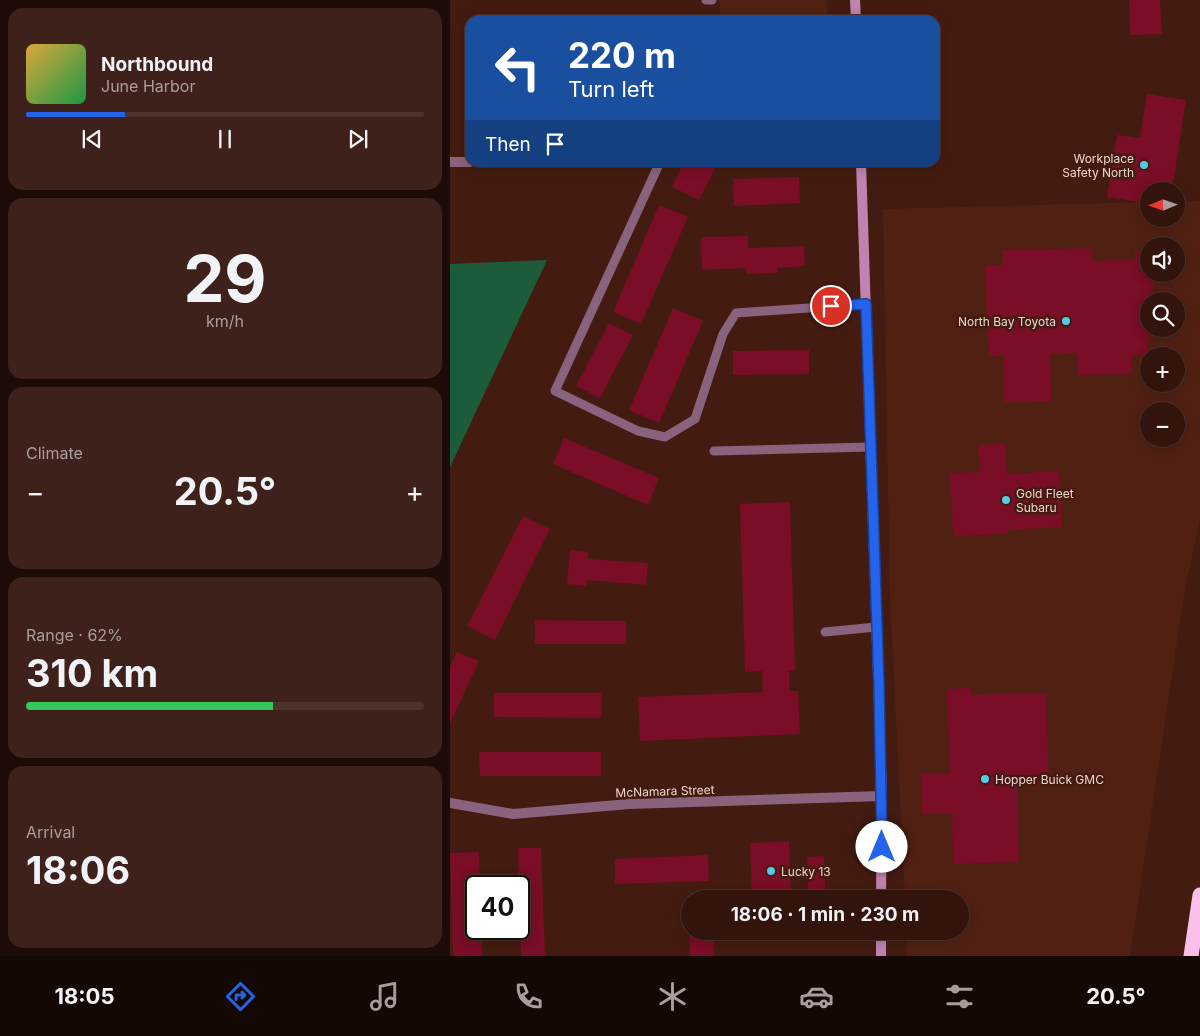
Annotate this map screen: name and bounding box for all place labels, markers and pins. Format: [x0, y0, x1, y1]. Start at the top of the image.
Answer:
place label: Workplace Safety North [1062, 151, 1134, 180]
marker: Workplace Safety North [1138, 159, 1150, 171]
pin [810, 285, 852, 327]
place label: North Bay Toyota [958, 314, 1056, 329]
marker: North Bay Toyota [1060, 315, 1072, 327]
place label: Gold Fleet Subaru [1016, 486, 1074, 515]
marker: Gold Fleet Subaru [1000, 494, 1012, 506]
place label: Hopper Buick GMC [995, 772, 1104, 787]
marker: Hopper Buick GMC [979, 773, 991, 785]
place label: Lucky 13 [781, 864, 831, 879]
marker: Lucky 13 [765, 865, 777, 877]

